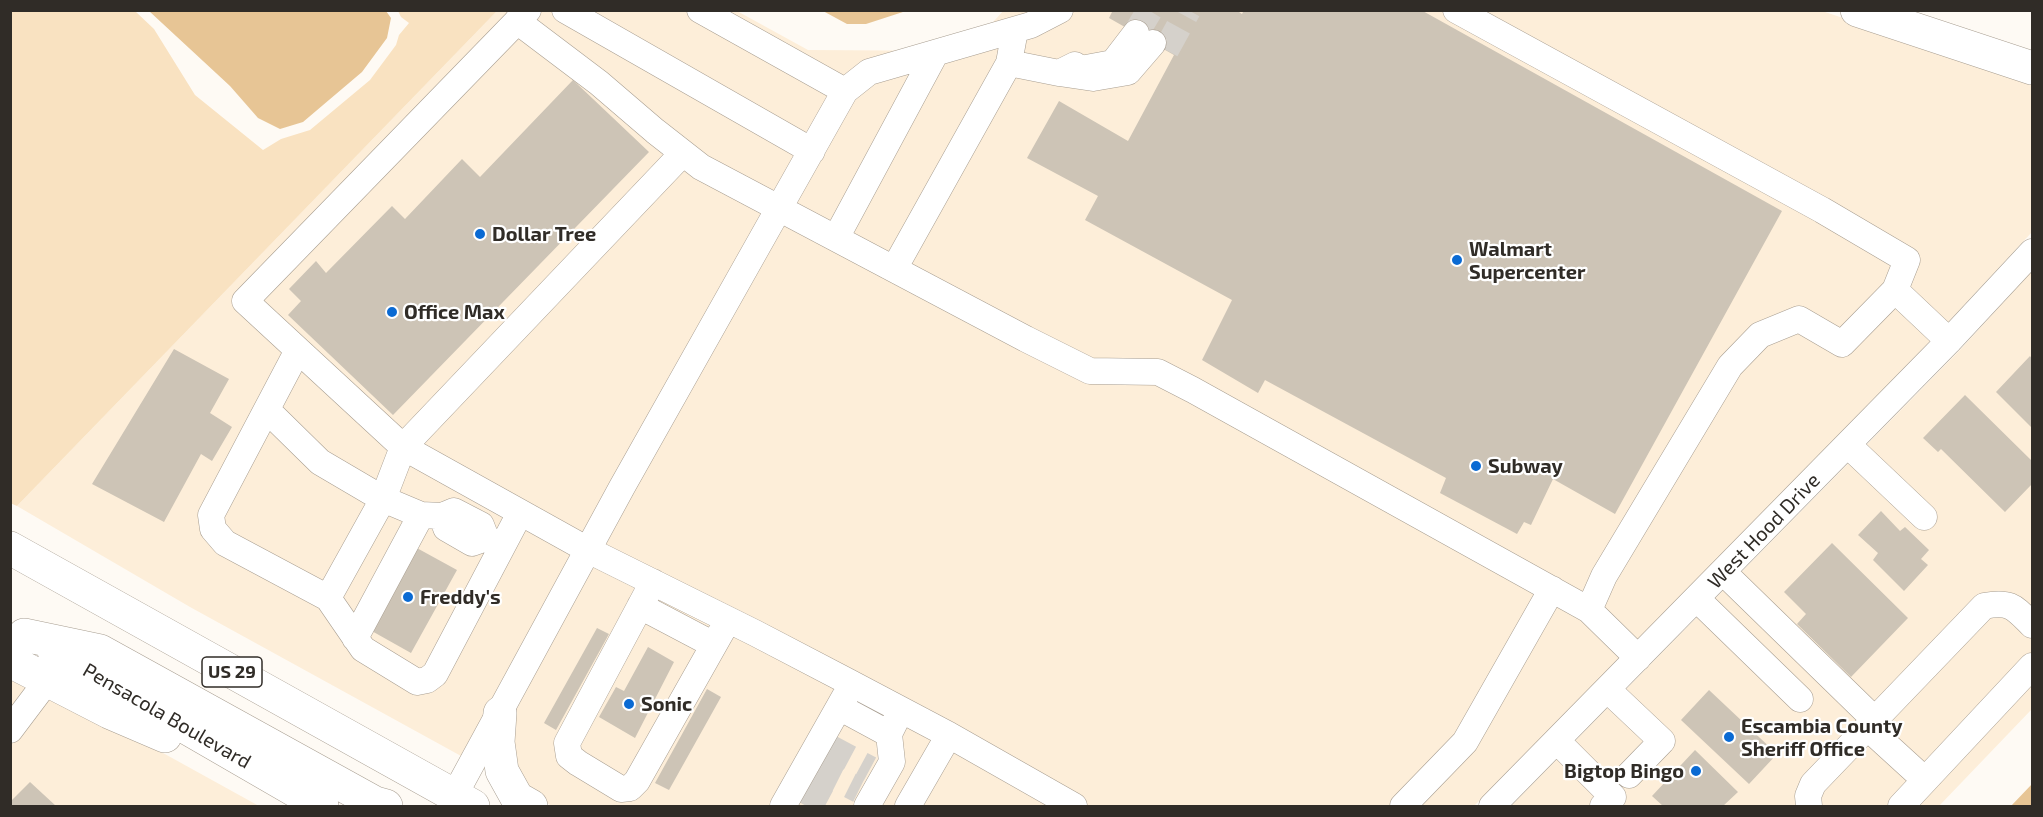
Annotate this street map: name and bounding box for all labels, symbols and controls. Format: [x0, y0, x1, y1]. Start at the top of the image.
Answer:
place label: Dollar Tree [492, 222, 596, 246]
marker: Dollar Tree [473, 227, 487, 241]
place label: Walmart Supercenter [1469, 237, 1586, 284]
marker: Walmart Supercenter [1450, 253, 1464, 267]
place label: Office Max [404, 300, 505, 324]
marker: Office Max [385, 305, 399, 319]
place label: Subway [1488, 454, 1563, 478]
marker: Subway [1469, 459, 1483, 473]
street label: West Hood Drive [1703, 468, 1825, 594]
place label: Freddy's [420, 585, 501, 609]
marker: Freddy's [401, 590, 415, 604]
road number: US 29 [202, 657, 262, 687]
street label: Pensacola Boulevard [79, 658, 255, 774]
place label: Sonic [641, 692, 692, 716]
marker: Sonic [622, 697, 636, 711]
place label: Escambia County Sheriff Office [1741, 714, 1902, 761]
marker: Escambia County Sheriff Office [1722, 730, 1736, 744]
place label: Bigtop Bingo [1564, 759, 1684, 783]
marker: Bigtop Bingo [1689, 764, 1703, 778]

